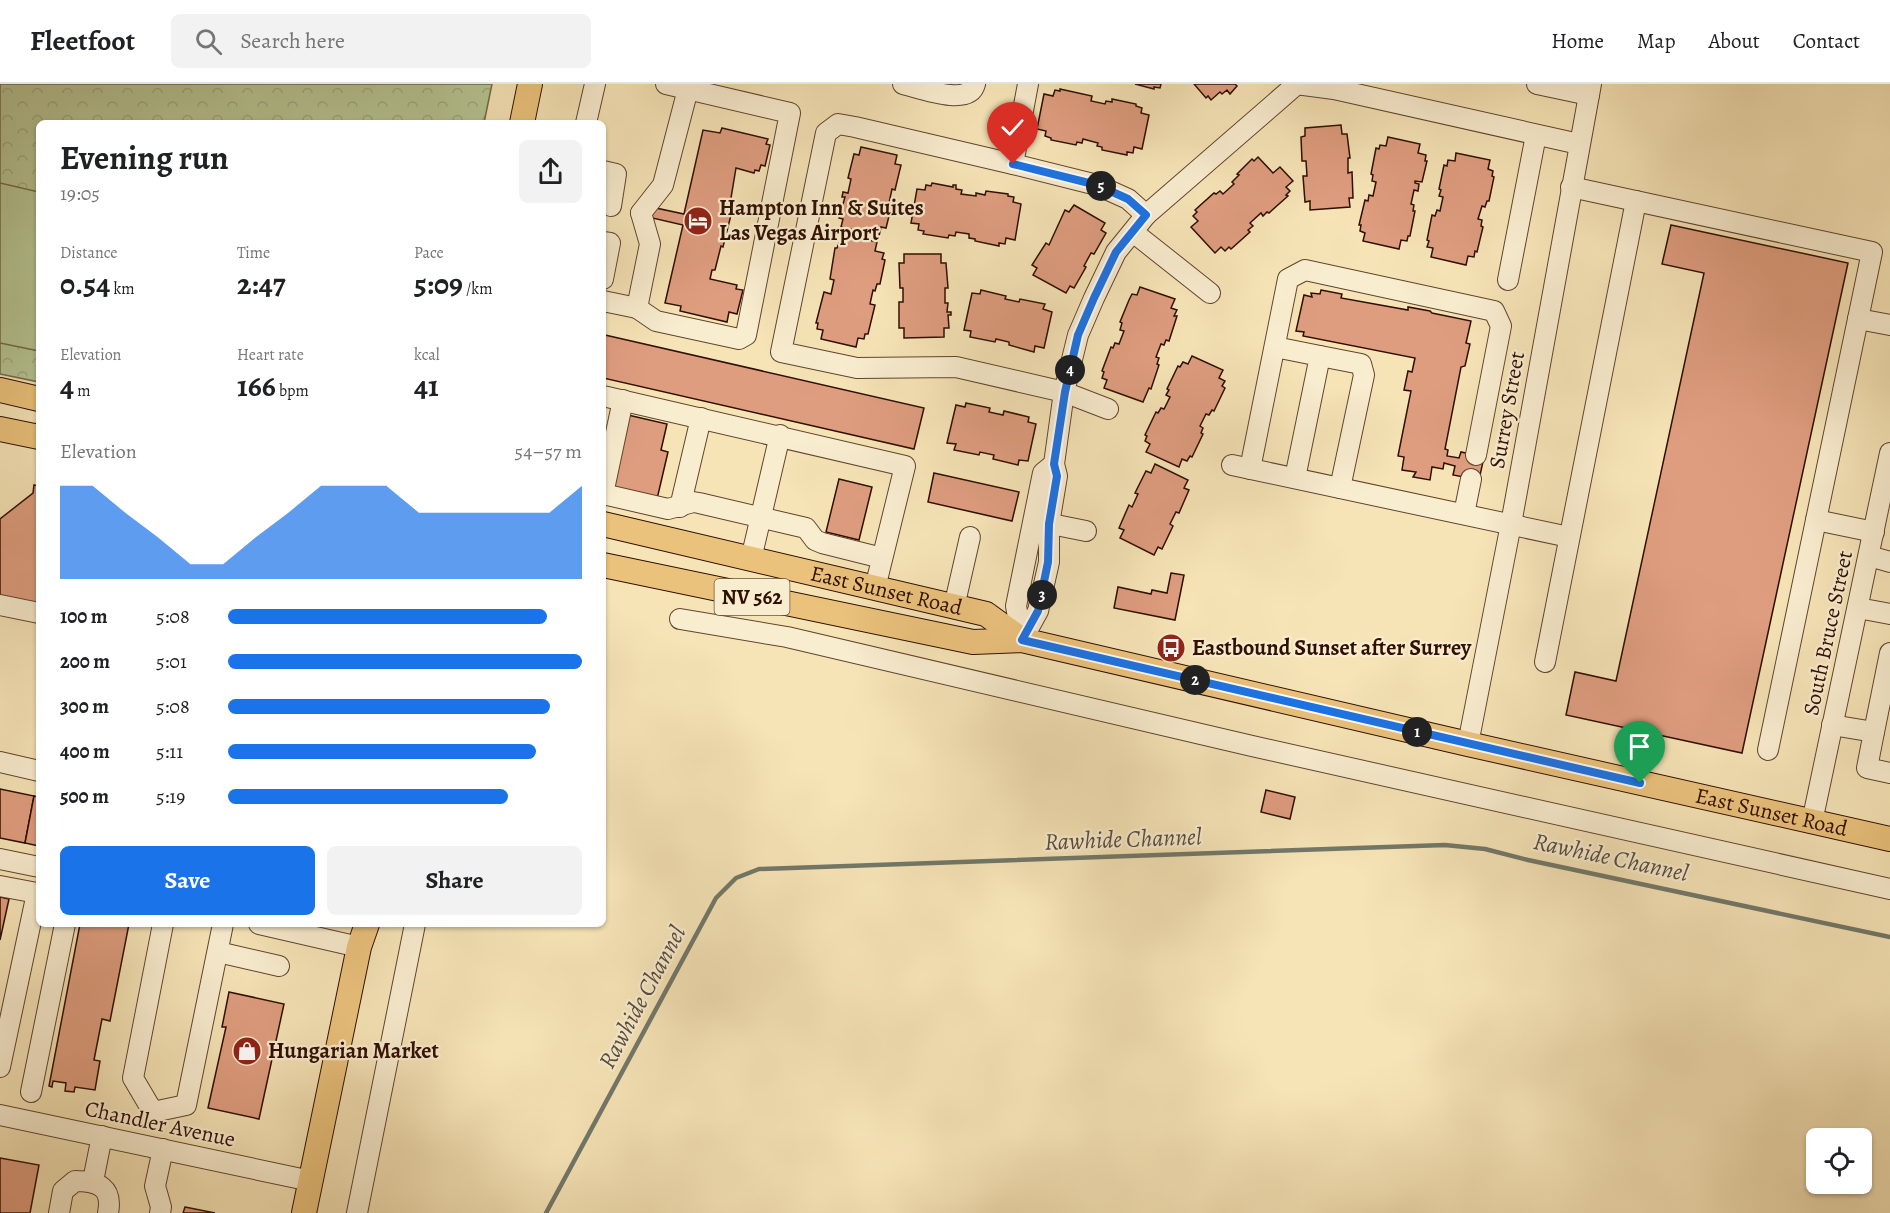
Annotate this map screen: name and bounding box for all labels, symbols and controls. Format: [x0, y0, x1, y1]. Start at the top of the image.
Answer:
search box [171, 14, 591, 68]
text: Fleetfoot [30, 22, 135, 60]
icon: search [192, 25, 225, 58]
text: Search here [240, 26, 345, 56]
text: Home [1551, 27, 1604, 55]
text: Map [1637, 27, 1675, 55]
text: About [1708, 27, 1760, 55]
text: Contact [1793, 27, 1860, 55]
pin [987, 102, 1038, 164]
icon: check [996, 111, 1029, 144]
text: Evening run [60, 135, 229, 180]
button: share [519, 140, 582, 203]
pin: 5 [1086, 171, 1116, 201]
text: 5 [1098, 175, 1104, 197]
text: 19:05 [60, 180, 100, 207]
place label: Hampton Inn & Suites Las Vegas Airport [719, 193, 924, 248]
hotel icon: Hampton Inn & Suites Las Vegas Airport [682, 205, 714, 237]
text: Distance [60, 242, 117, 264]
text: Time [237, 242, 270, 264]
text: Pace [414, 242, 444, 264]
text: 0.54 [60, 264, 110, 304]
text: 2:47 [237, 264, 286, 304]
text: 5:09 [414, 264, 463, 304]
text: km [110, 278, 135, 300]
text: /km [463, 278, 493, 300]
text: Elevation [60, 344, 121, 366]
text: Heart rate [237, 344, 304, 366]
text: kcal [414, 344, 440, 366]
street label: Surrey Street [1482, 349, 1532, 471]
pin: 4 [1055, 355, 1085, 385]
text: 4 [1066, 359, 1074, 381]
text: 4 [60, 366, 74, 406]
text: 166 [237, 366, 276, 406]
text: 41 [414, 366, 439, 406]
text: m [74, 380, 91, 402]
text: bpm [276, 380, 309, 402]
text: Elevation [60, 438, 137, 465]
text: 54–57 m [515, 438, 582, 465]
street label: South Bruce Street [1796, 548, 1860, 718]
street label: East Sunset Road [807, 558, 965, 623]
road number: NV 562 [714, 579, 789, 615]
pin: 3 [1027, 580, 1057, 610]
text: 3 [1039, 584, 1045, 606]
text: 100 m [60, 603, 108, 630]
text: 5:08 [156, 603, 190, 630]
bus stop icon: Eastbound Sunset after Surrey [1155, 632, 1187, 664]
place label: Eastbound Sunset after Surrey [1192, 633, 1472, 663]
text: 200 m [60, 648, 110, 675]
text: 5:01 [156, 648, 187, 675]
pin: 2 [1180, 665, 1210, 695]
text: 2 [1191, 669, 1199, 691]
text: 300 m [60, 693, 109, 720]
text: 5:08 [156, 693, 190, 720]
pin: 1 [1402, 717, 1432, 747]
text: 1 [1414, 721, 1420, 743]
pin [1614, 721, 1665, 783]
icon: arrive [1623, 730, 1656, 763]
text: 400 m [60, 738, 110, 765]
text: 5:11 [156, 738, 183, 765]
street label: East Sunset Road [1692, 781, 1851, 844]
text: 500 m [60, 783, 109, 810]
text: 5:19 [156, 783, 185, 810]
water label: Rawhide Channel [1044, 820, 1202, 858]
water label: Rawhide Channel [1531, 825, 1691, 889]
button: Save [60, 846, 315, 915]
button: Share [327, 846, 582, 915]
water label: Rawhide Channel [591, 920, 693, 1074]
shop icon: Hungarian Market [231, 1035, 263, 1067]
place label: Hungarian Market [268, 1036, 439, 1066]
street label: Chandler Avenue [82, 1093, 238, 1155]
map controls [1806, 1128, 1872, 1194]
button: locate [1806, 1128, 1872, 1194]

